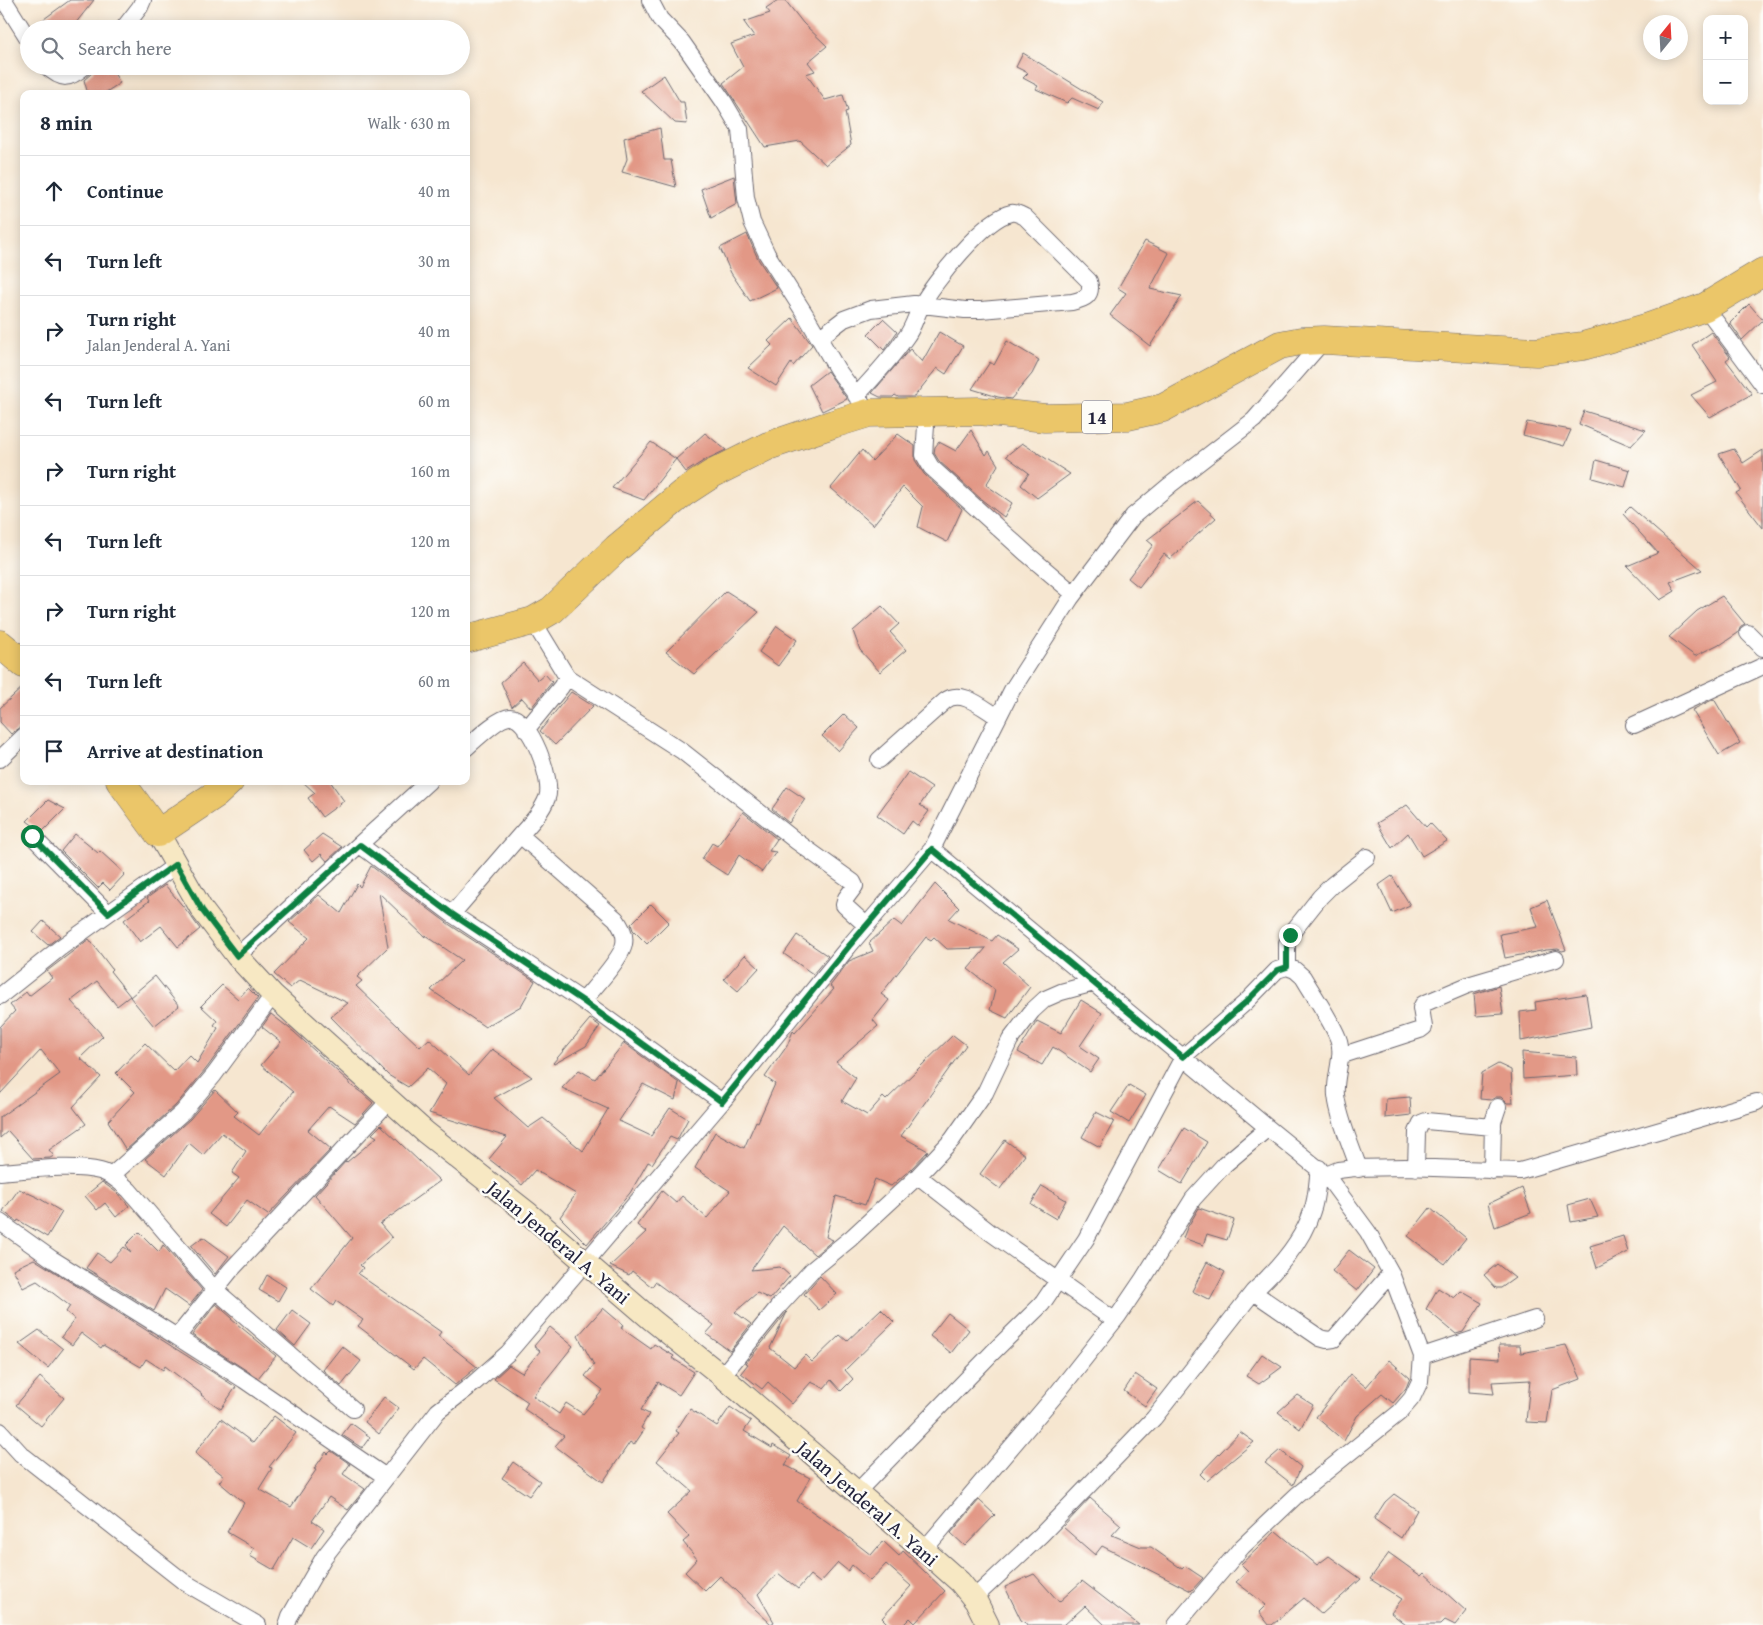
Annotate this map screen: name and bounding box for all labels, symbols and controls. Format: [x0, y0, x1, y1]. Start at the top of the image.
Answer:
north arrow [1643, 15, 1688, 60]
map controls [1703, 15, 1748, 105]
button: + [1703, 15, 1748, 60]
search box [20, 20, 470, 75]
icon: search [38, 34, 66, 62]
text: Search here [78, 34, 172, 62]
button: − [1703, 60, 1748, 105]
text: 8 min [40, 107, 92, 138]
text: Walk · 630 m [367, 111, 450, 135]
icon: ahead [40, 177, 68, 205]
text: Continue [87, 177, 164, 205]
text: 40 m [418, 179, 450, 203]
icon: left [40, 247, 68, 275]
text: Turn left [87, 247, 162, 275]
text: 30 m [418, 249, 450, 273]
text: Turn right [87, 305, 176, 333]
icon: right [40, 317, 68, 345]
text: 40 m [418, 319, 450, 343]
text: Jalan Jenderal A. Yani [87, 333, 231, 357]
icon: left [40, 387, 68, 415]
text: Turn left [87, 387, 162, 415]
text: 60 m [418, 389, 450, 413]
road number: 14 [1082, 401, 1112, 434]
icon: right [40, 457, 68, 485]
text: Turn right [87, 457, 176, 485]
text: 160 m [410, 459, 450, 483]
icon: left [40, 527, 68, 555]
text: Turn left [87, 527, 162, 555]
text: 120 m [410, 529, 450, 553]
icon: right [40, 597, 68, 625]
text: Turn right [87, 597, 176, 625]
text: 120 m [410, 599, 450, 623]
icon: left [40, 667, 68, 695]
text: Turn left [87, 667, 162, 695]
text: 60 m [418, 669, 450, 693]
icon: arrive [40, 737, 68, 765]
text: Arrive at destination [87, 737, 263, 765]
route start [21, 825, 44, 848]
route end [1279, 924, 1302, 947]
street label: Jalan Jenderal A. Yani [479, 1171, 637, 1311]
street label: Jalan Jenderal A. Yani [788, 1431, 946, 1573]

